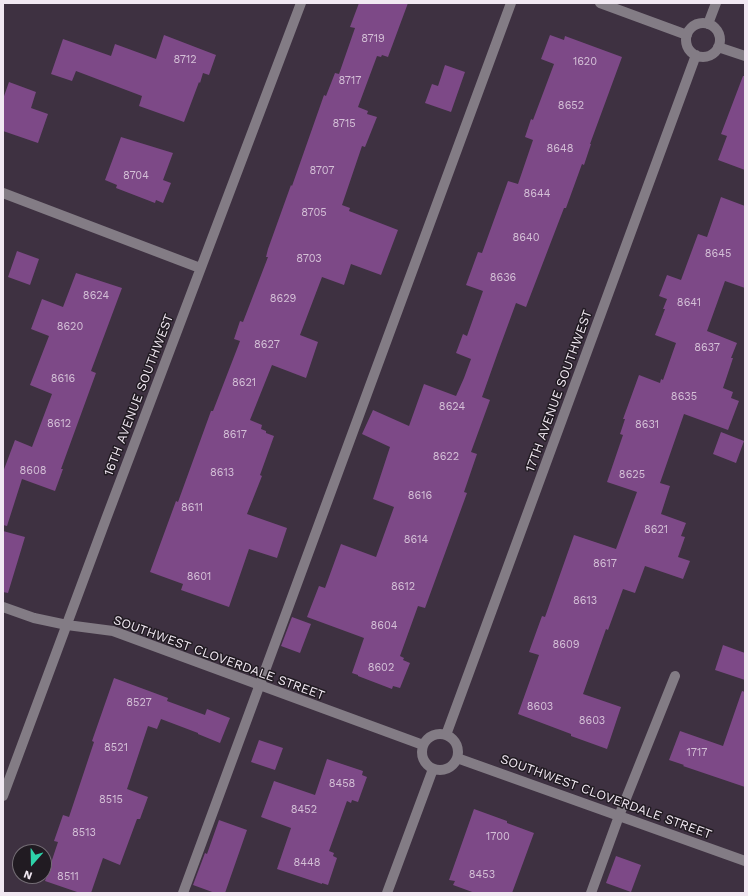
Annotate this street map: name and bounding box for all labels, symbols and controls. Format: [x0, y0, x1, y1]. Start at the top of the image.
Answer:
house number: 8719 [361, 32, 385, 46]
house number: 8712 [173, 53, 197, 67]
house number: 1620 [573, 55, 597, 69]
house number: 8717 [339, 74, 361, 88]
house number: 8652 [558, 99, 584, 113]
house number: 8715 [332, 117, 356, 131]
house number: 8648 [547, 142, 573, 156]
house number: 8707 [309, 164, 335, 178]
house number: 8704 [123, 169, 149, 183]
house number: 8644 [524, 187, 550, 201]
house number: 8705 [301, 206, 327, 220]
house number: 8640 [512, 231, 540, 245]
house number: 8645 [705, 247, 731, 261]
house number: 8703 [296, 252, 322, 266]
house number: 8636 [490, 271, 516, 285]
house number: 8624 [83, 289, 109, 303]
house number: 8629 [270, 292, 296, 306]
house number: 8641 [677, 296, 701, 310]
street label: 17TH AVENUE SOUTHWEST [522, 308, 596, 474]
street label: 16TH AVENUE SOUTHWEST [101, 312, 177, 478]
house number: 8620 [57, 320, 83, 334]
house number: 8627 [254, 338, 280, 352]
house number: 8637 [694, 341, 720, 355]
house number: 8616 [51, 372, 75, 386]
house number: 8621 [232, 376, 256, 390]
house number: 8635 [671, 390, 697, 404]
house number: 8624 [439, 400, 465, 414]
house number: 8612 [47, 417, 71, 431]
house number: 8631 [635, 418, 659, 432]
house number: 8617 [223, 428, 247, 442]
house number: 8622 [433, 450, 459, 464]
house number: 8608 [19, 464, 47, 478]
house number: 8613 [210, 466, 234, 480]
house number: 8625 [619, 468, 645, 482]
house number: 8616 [408, 489, 432, 503]
house number: 8611 [181, 501, 203, 515]
house number: 8621 [644, 523, 668, 537]
house number: 8614 [404, 533, 428, 547]
house number: 8617 [593, 557, 617, 571]
house number: 8601 [187, 570, 211, 584]
house number: 8612 [391, 580, 415, 594]
house number: 8613 [573, 594, 597, 608]
street label: SOUTHWEST CLOVERDALE STREET [111, 612, 327, 704]
house number: 8604 [370, 619, 398, 633]
house number: 8609 [552, 638, 580, 652]
house number: 8602 [368, 661, 394, 675]
house number: 8527 [126, 696, 152, 710]
house number: 8603 [527, 700, 553, 714]
house number: 8603 [579, 714, 605, 728]
house number: 8521 [104, 741, 128, 755]
house number: 1717 [687, 746, 707, 760]
street label: SOUTHWEST CLOVERDALE STREET [498, 751, 714, 843]
house number: 8458 [329, 777, 355, 791]
house number: 8515 [99, 793, 123, 807]
house number: 8452 [291, 803, 317, 817]
house number: 8513 [72, 826, 96, 840]
house number: 1700 [486, 830, 510, 844]
north arrow [12, 844, 52, 884]
house number: 8448 [294, 856, 320, 870]
text: N [22, 867, 34, 882]
house number: 8453 [469, 868, 495, 882]
house number: 8511 [57, 870, 79, 884]

